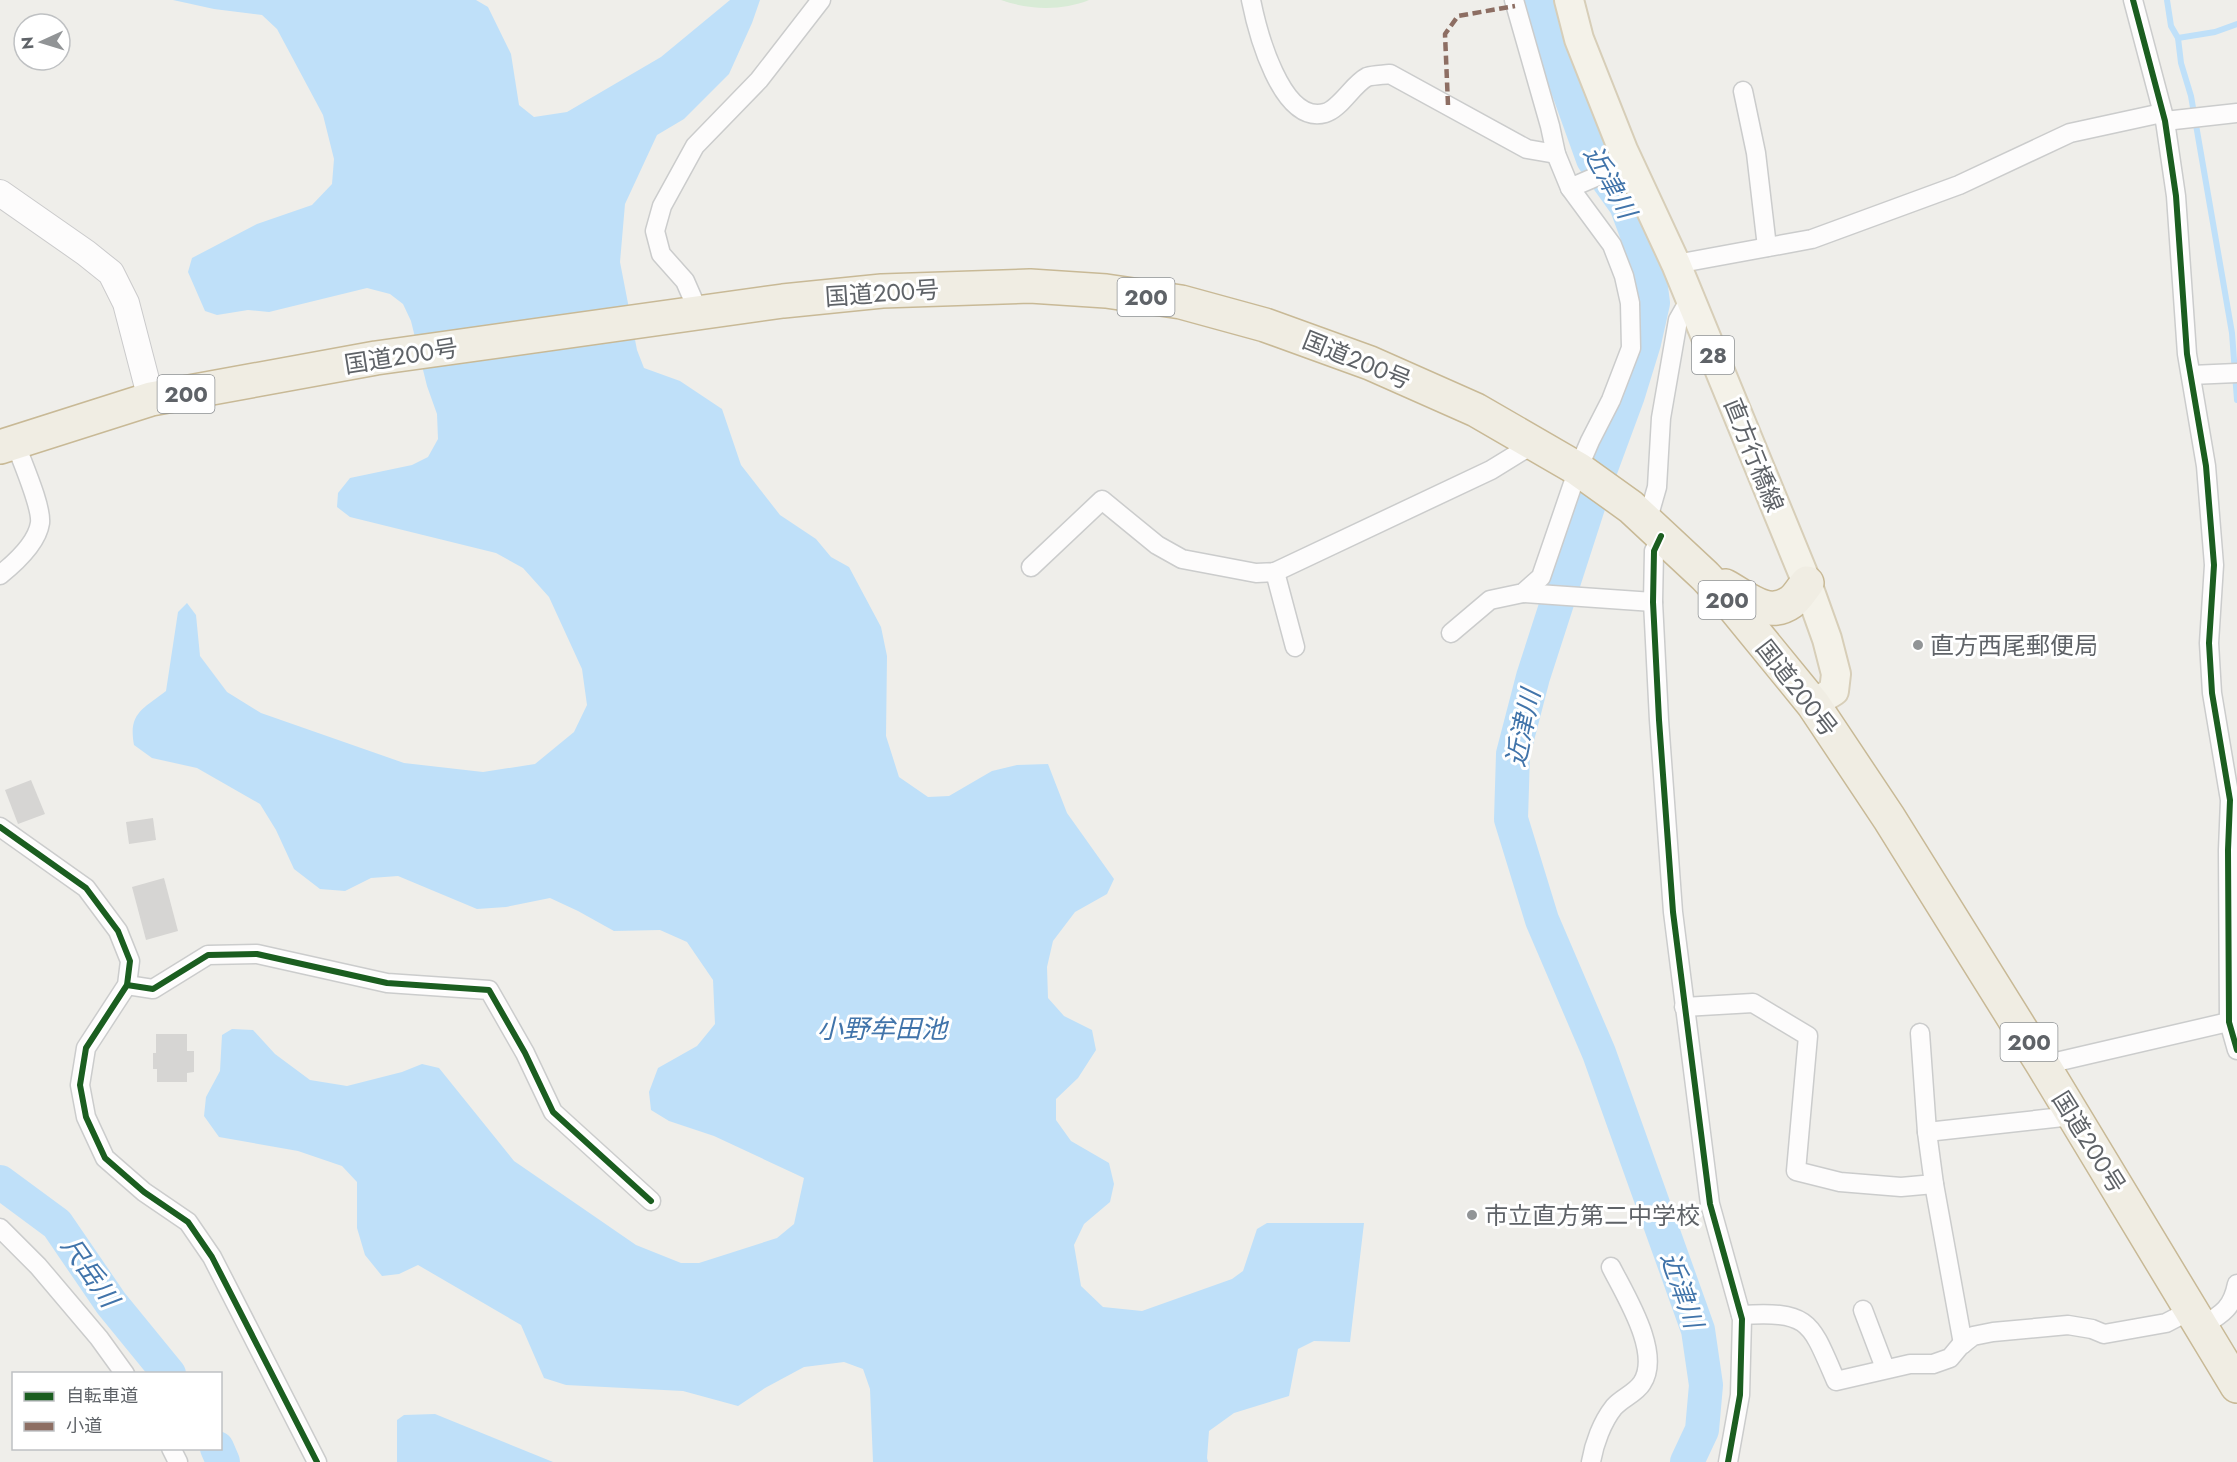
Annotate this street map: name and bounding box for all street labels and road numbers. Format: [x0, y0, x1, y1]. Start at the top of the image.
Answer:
street label: 国道200号 [824, 272, 940, 314]
road number: 200 [1118, 278, 1174, 316]
street label: 国道200号 [1297, 322, 1417, 398]
street label: 国道200号 [342, 330, 460, 382]
road number: 28 [1692, 336, 1734, 374]
road number: 200 [158, 375, 214, 413]
street label: 直方行橋線 [1715, 393, 1793, 517]
road number: 200 [1698, 581, 1756, 619]
street label: 国道200号 [1748, 632, 1846, 744]
road number: 200 [2000, 1023, 2058, 1061]
street label: 国道200号 [2044, 1084, 2134, 1200]

